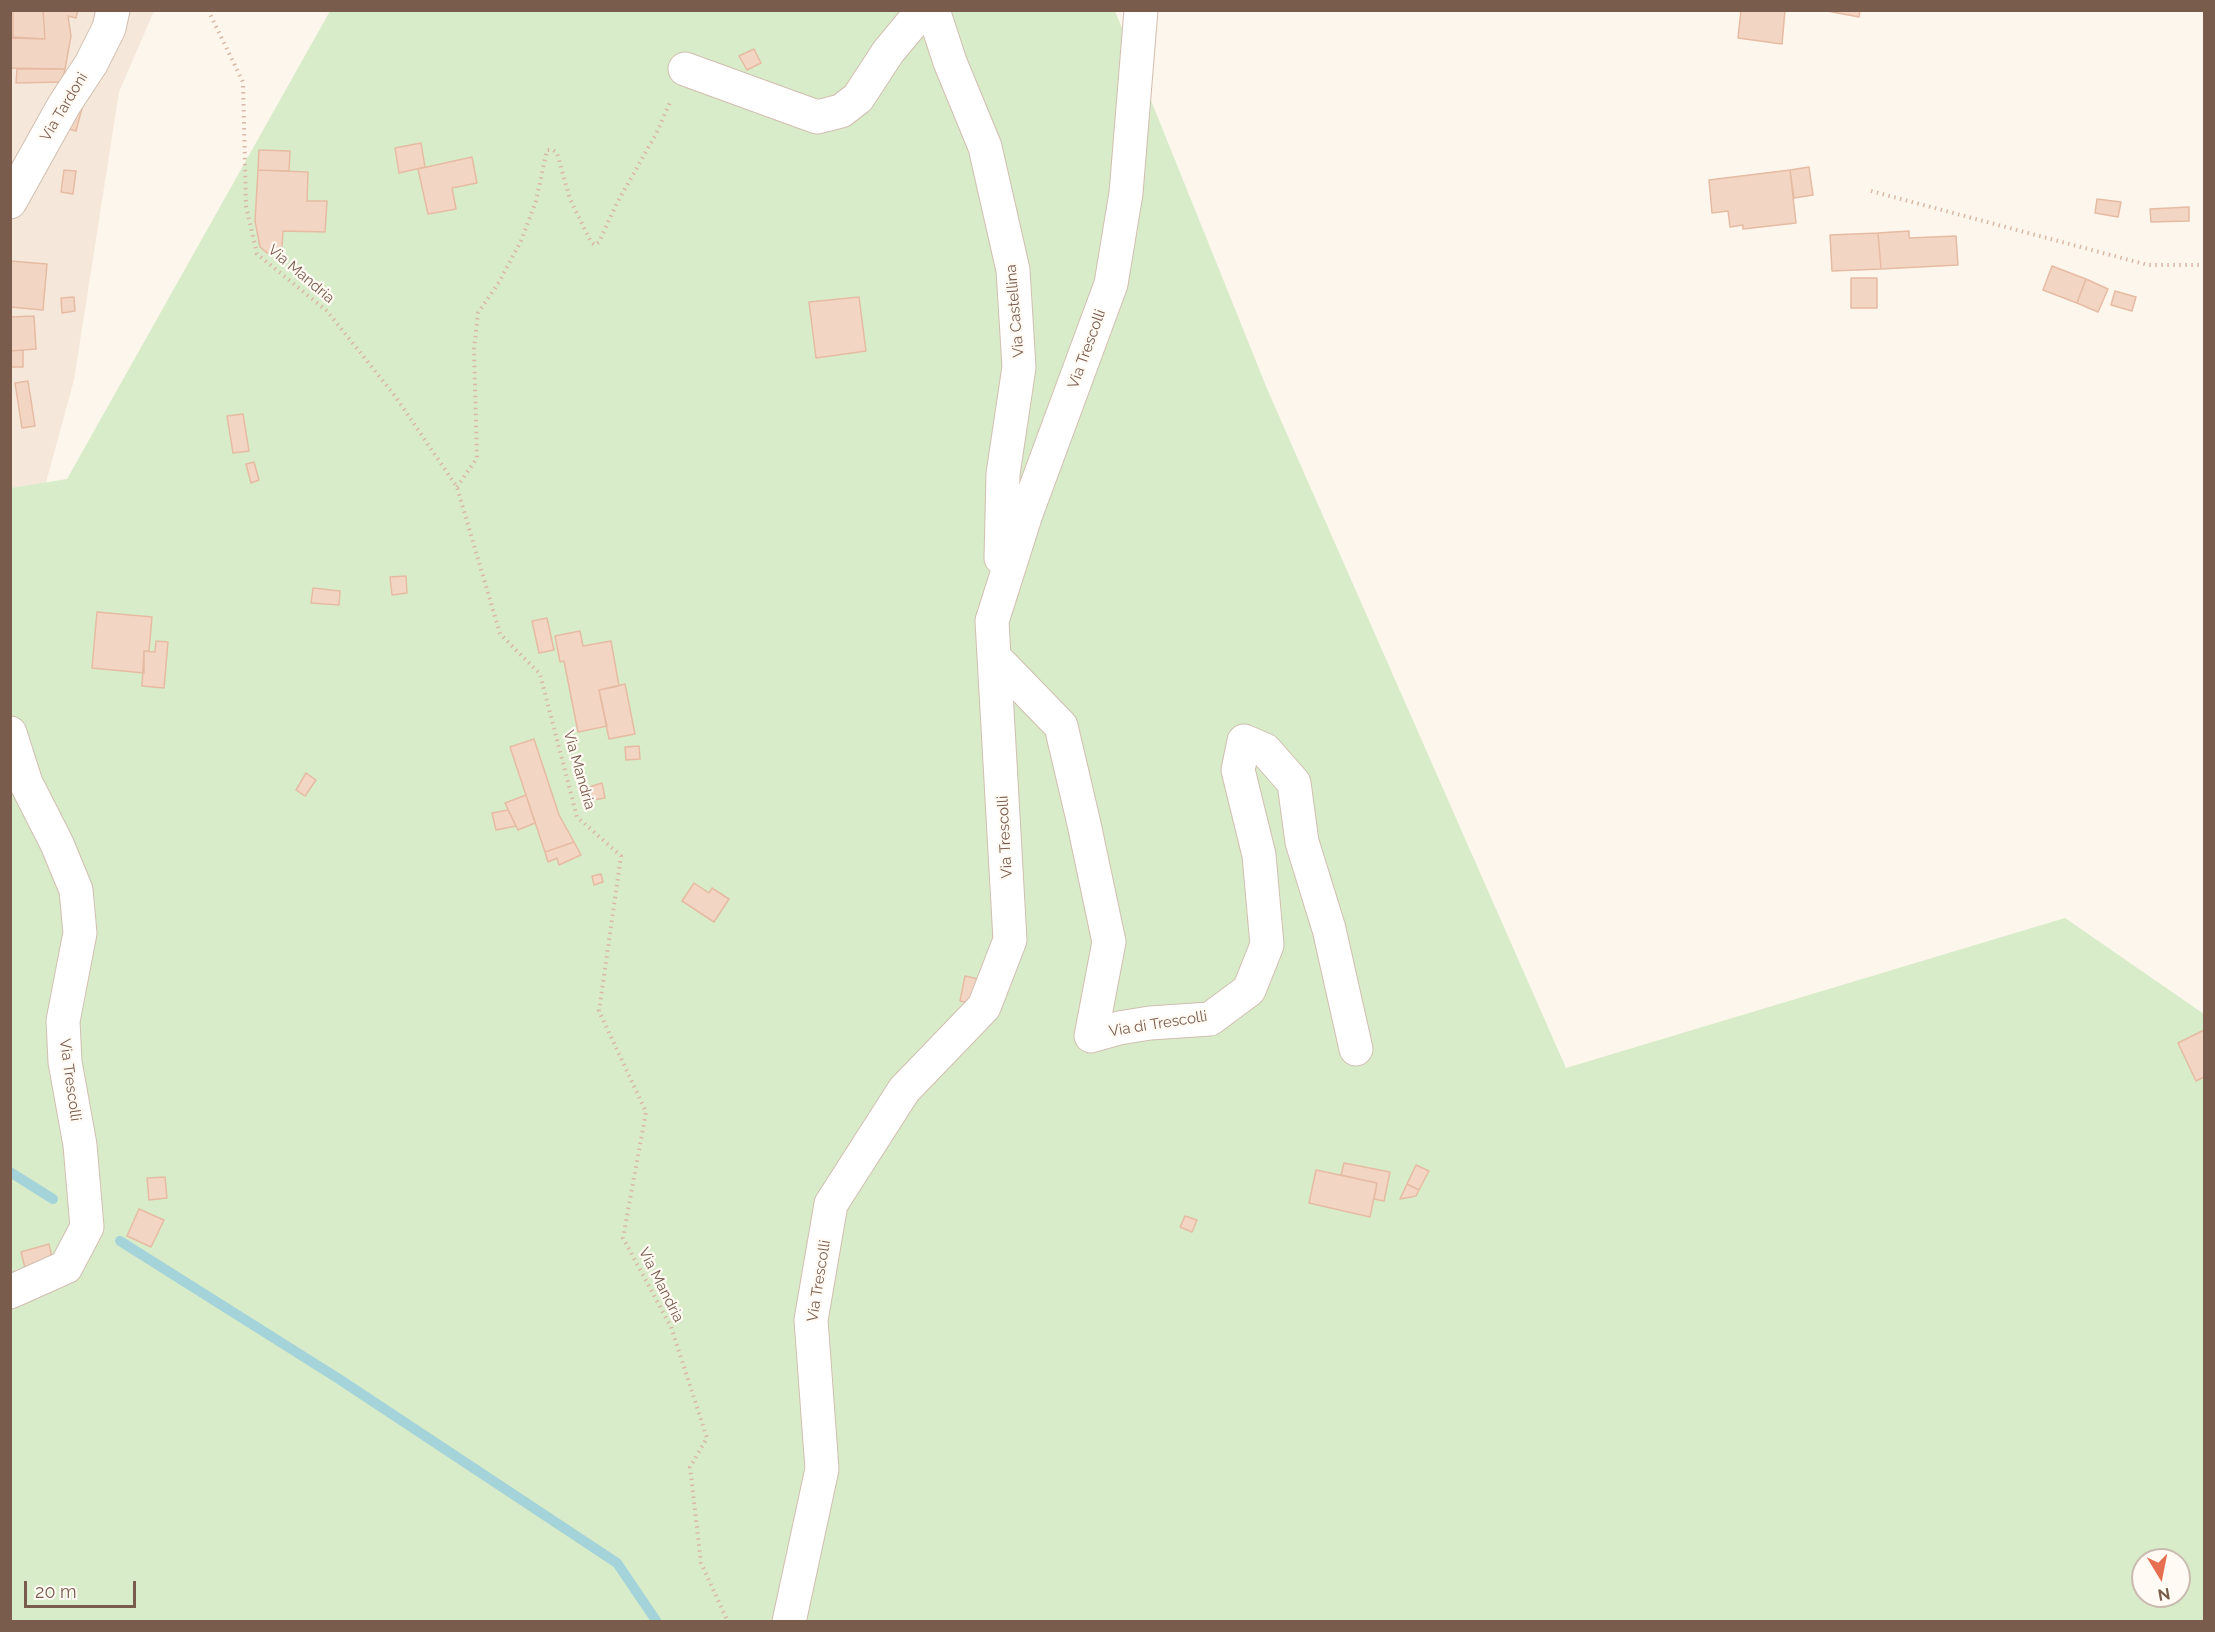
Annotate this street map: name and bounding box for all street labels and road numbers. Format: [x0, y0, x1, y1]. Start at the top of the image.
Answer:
street label: Via Tardoni [37, 70, 91, 144]
street label: Via Mandria [264, 241, 338, 307]
street label: Via Castellina [1002, 264, 1028, 358]
street label: Via Trescolli [1064, 307, 1110, 391]
street label: Via Mandria [559, 728, 599, 812]
street label: Via Trescolli [994, 795, 1016, 879]
street label: Via di Trescolli [1108, 1007, 1208, 1041]
street label: Via Trescolli [55, 1038, 85, 1122]
street label: Via Trescolli [804, 1239, 834, 1323]
street label: Via Mandria [634, 1245, 688, 1325]

